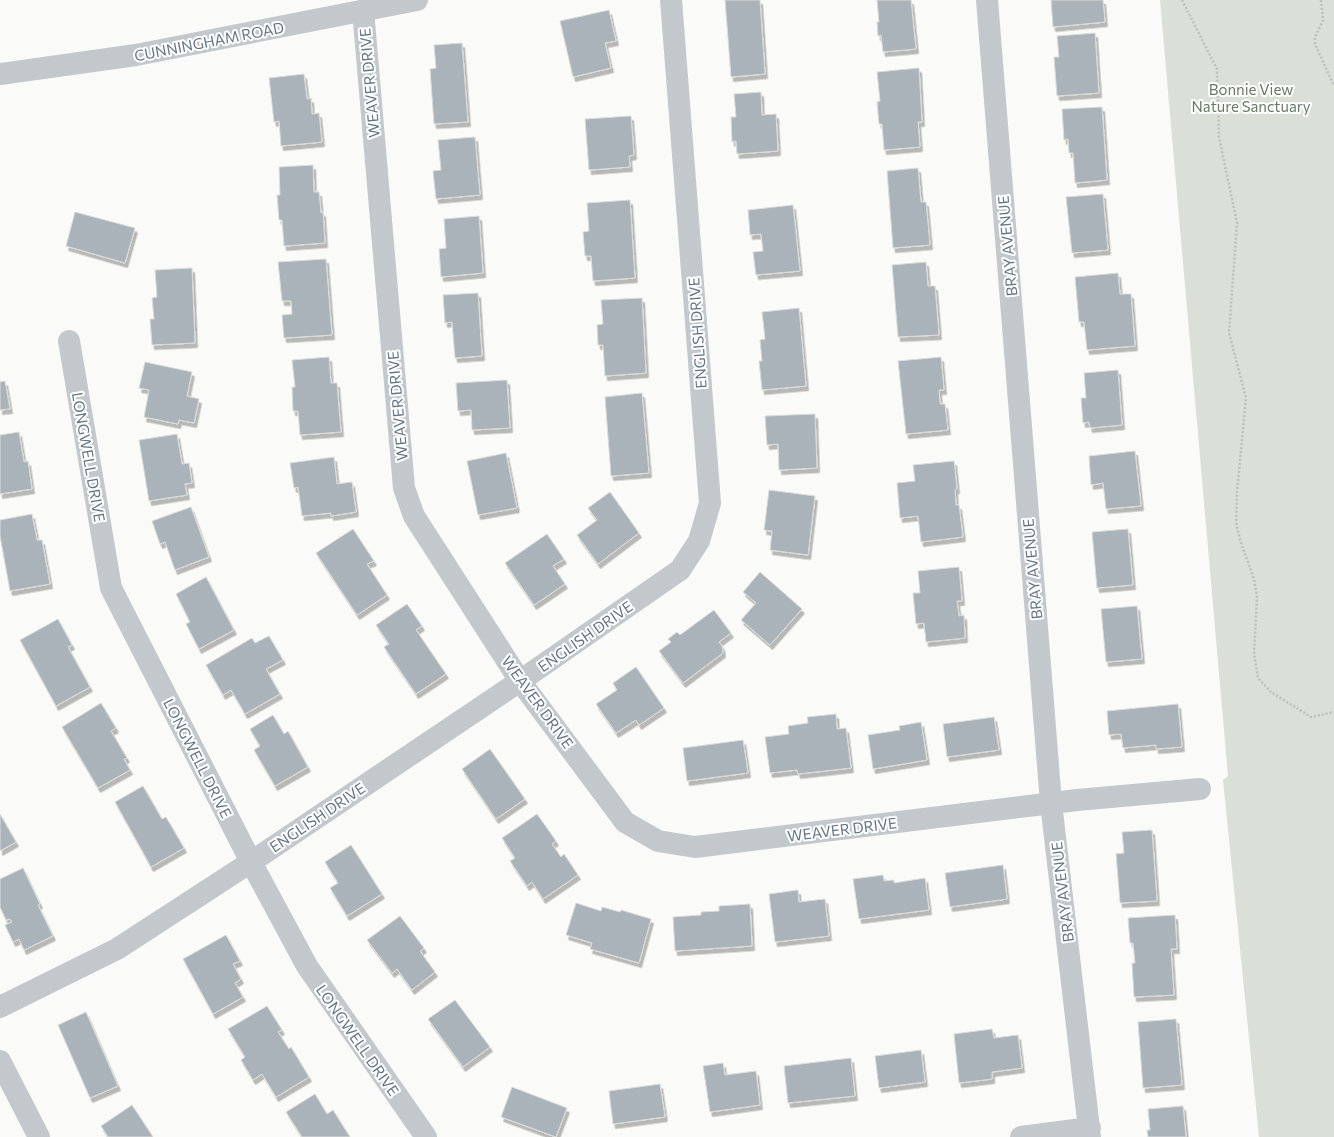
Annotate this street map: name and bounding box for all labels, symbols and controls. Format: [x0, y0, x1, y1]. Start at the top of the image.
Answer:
street label: CUNNINGHAM ROAD [133, 18, 285, 64]
street label: WEAVER DRIVE [355, 27, 383, 139]
park label: Bonnie View Nature Sanctuary [1192, 80, 1311, 115]
street label: BRAY AVENUE [994, 195, 1020, 297]
street label: ENGLISH DRIVE [684, 277, 710, 389]
street label: WEAVER DRIVE [383, 350, 411, 462]
street label: LONGWELL DRIVE [69, 391, 109, 523]
street label: BRAY AVENUE [1019, 518, 1045, 620]
street label: ENGLISH DRIVE [534, 597, 636, 675]
street label: WEAVER DRIVE [498, 652, 578, 752]
street label: LONGWELL DRIVE [160, 695, 236, 821]
street label: ENGLISH DRIVE [266, 778, 368, 856]
street label: WEAVER DRIVE [786, 813, 898, 845]
street label: BRAY AVENUE [1047, 841, 1077, 943]
street label: LONGWELL DRIVE [313, 981, 403, 1099]

